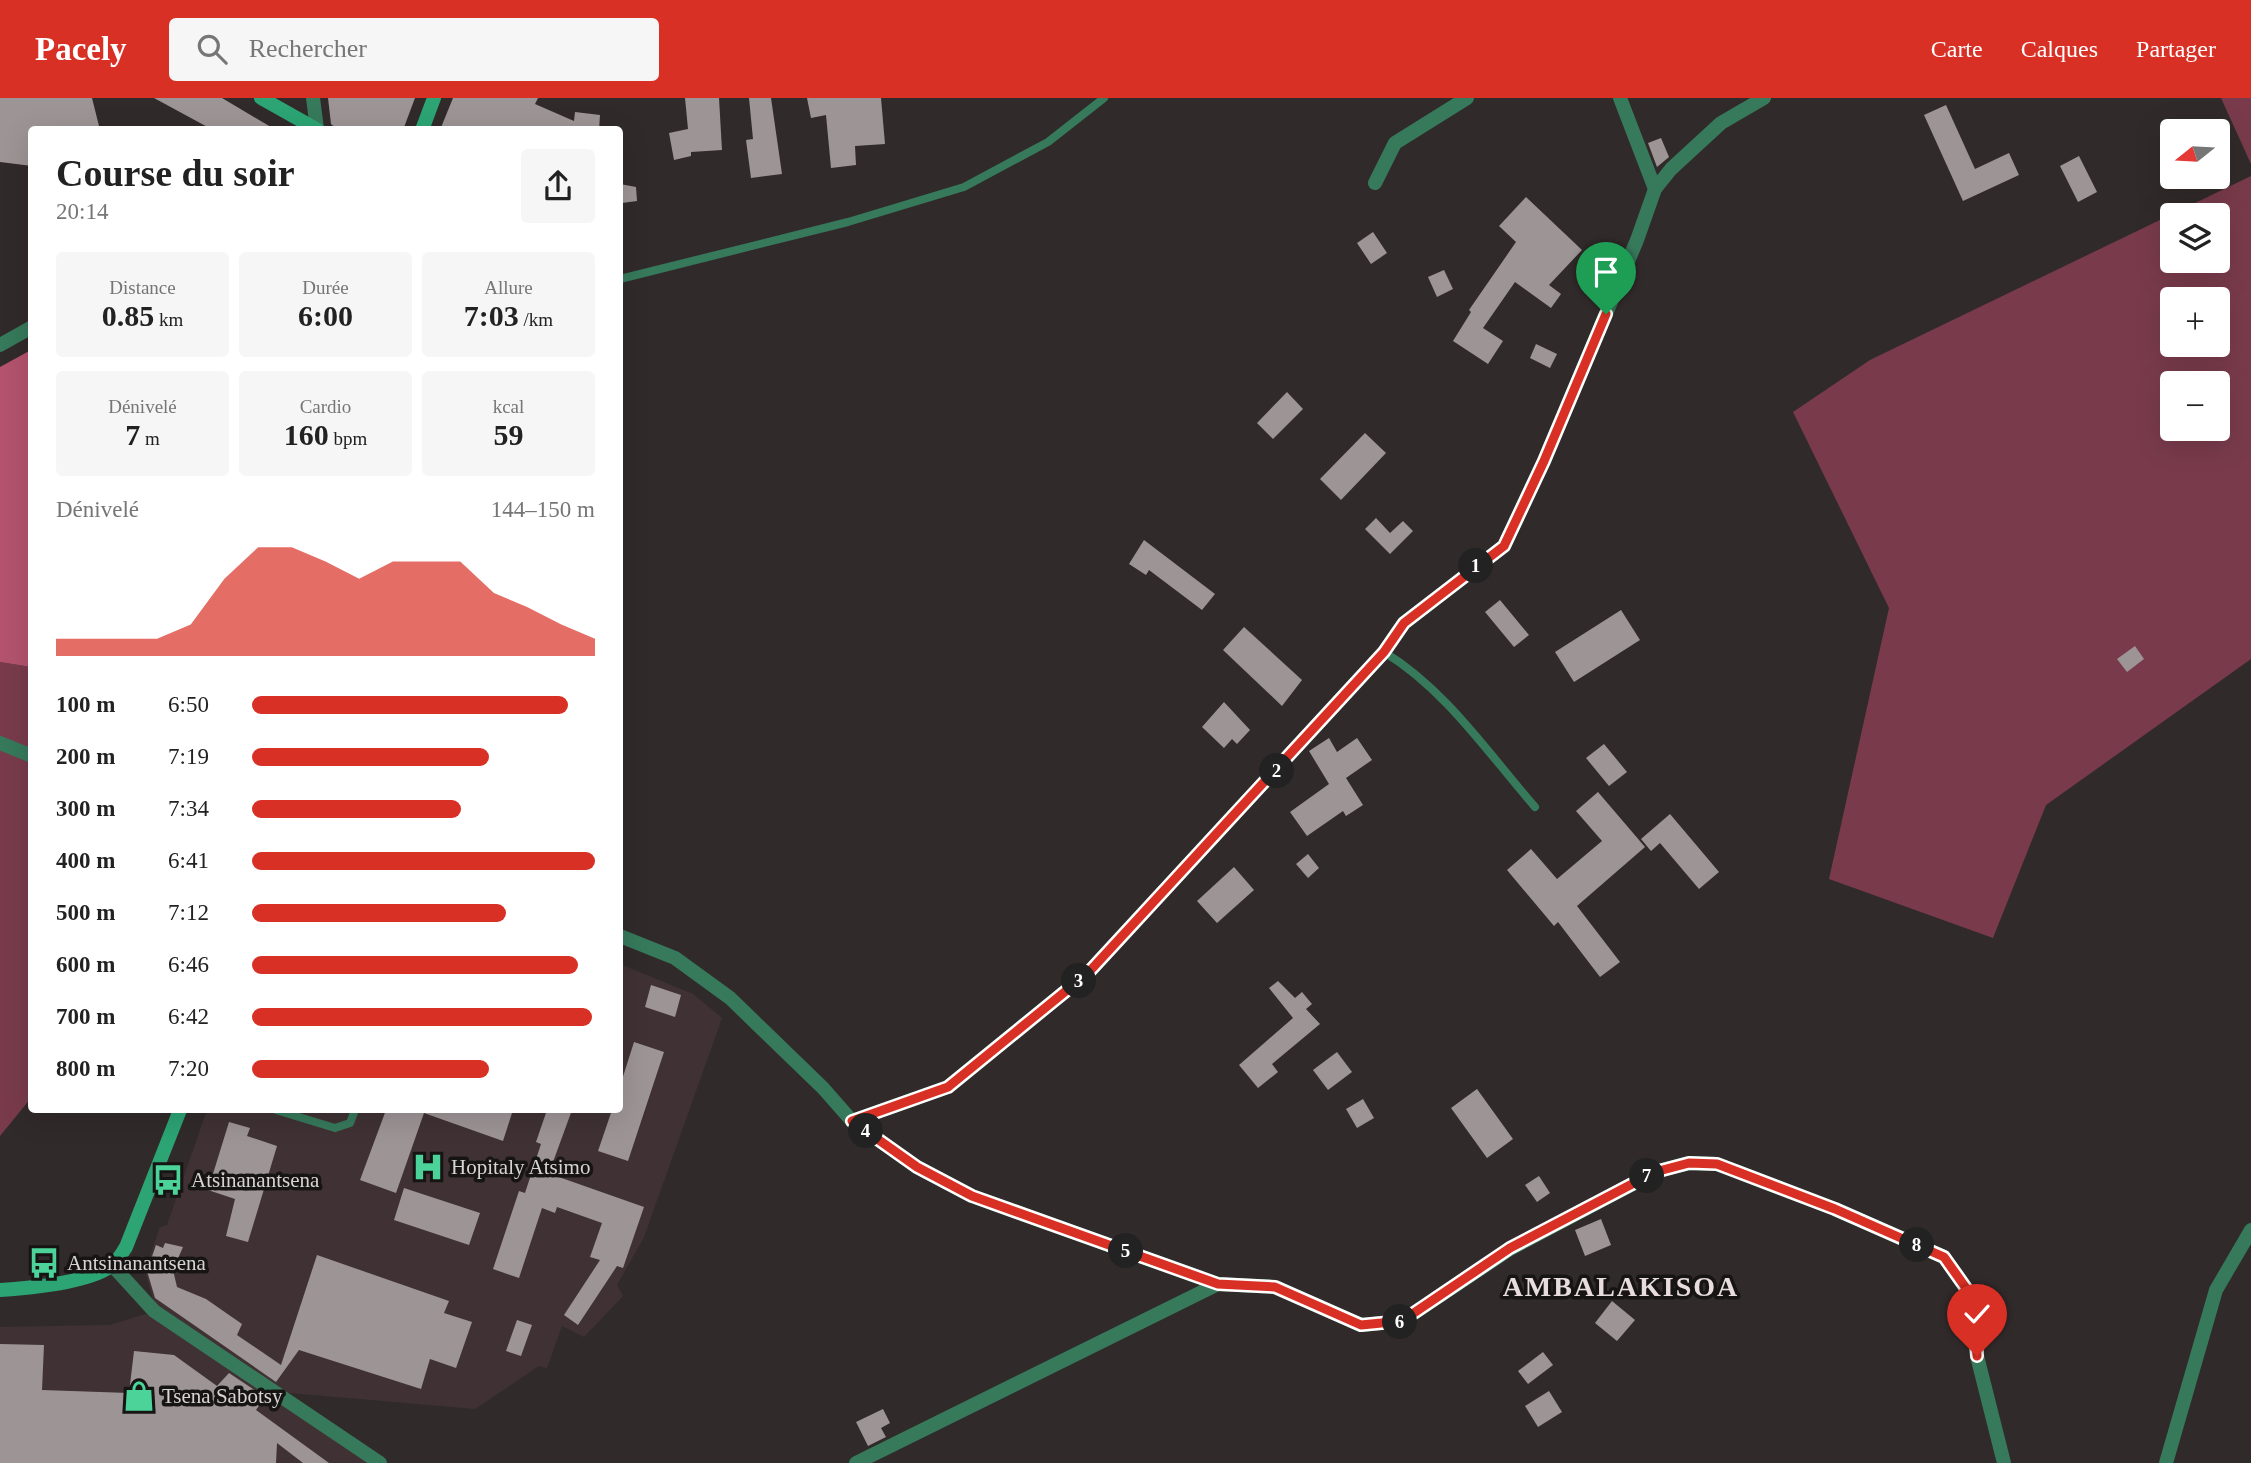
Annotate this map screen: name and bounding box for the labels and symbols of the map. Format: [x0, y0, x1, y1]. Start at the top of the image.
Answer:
north arrow [2160, 119, 2230, 189]
pin [1576, 242, 1636, 314]
pin: 1 [1458, 548, 1494, 584]
pin: 2 [1260, 754, 1294, 788]
pin: 3 [1062, 964, 1096, 998]
pin: 4 [848, 1114, 884, 1148]
hospital icon: Hopitaly Atsimo [411, 1150, 445, 1184]
place label: Hopitaly Atsimo [451, 1155, 590, 1179]
pin: 7 [1630, 1158, 1664, 1194]
bus stop icon: Atsinanantsena [151, 1163, 185, 1197]
place label: Atsinanantsena [191, 1168, 320, 1192]
pin: 8 [1899, 1228, 1934, 1262]
pin: 5 [1108, 1234, 1144, 1268]
bus stop icon: Antsinanantsena [27, 1246, 61, 1280]
place label: Antsinanantsena [67, 1251, 206, 1275]
district label: AMBALAKISOA [1503, 1271, 1739, 1302]
pin [1947, 1284, 2007, 1356]
pin: 6 [1382, 1304, 1418, 1340]
shop icon: Tsena Sabotsy [122, 1379, 156, 1413]
place label: Tsena Sabotsy [162, 1384, 283, 1408]

